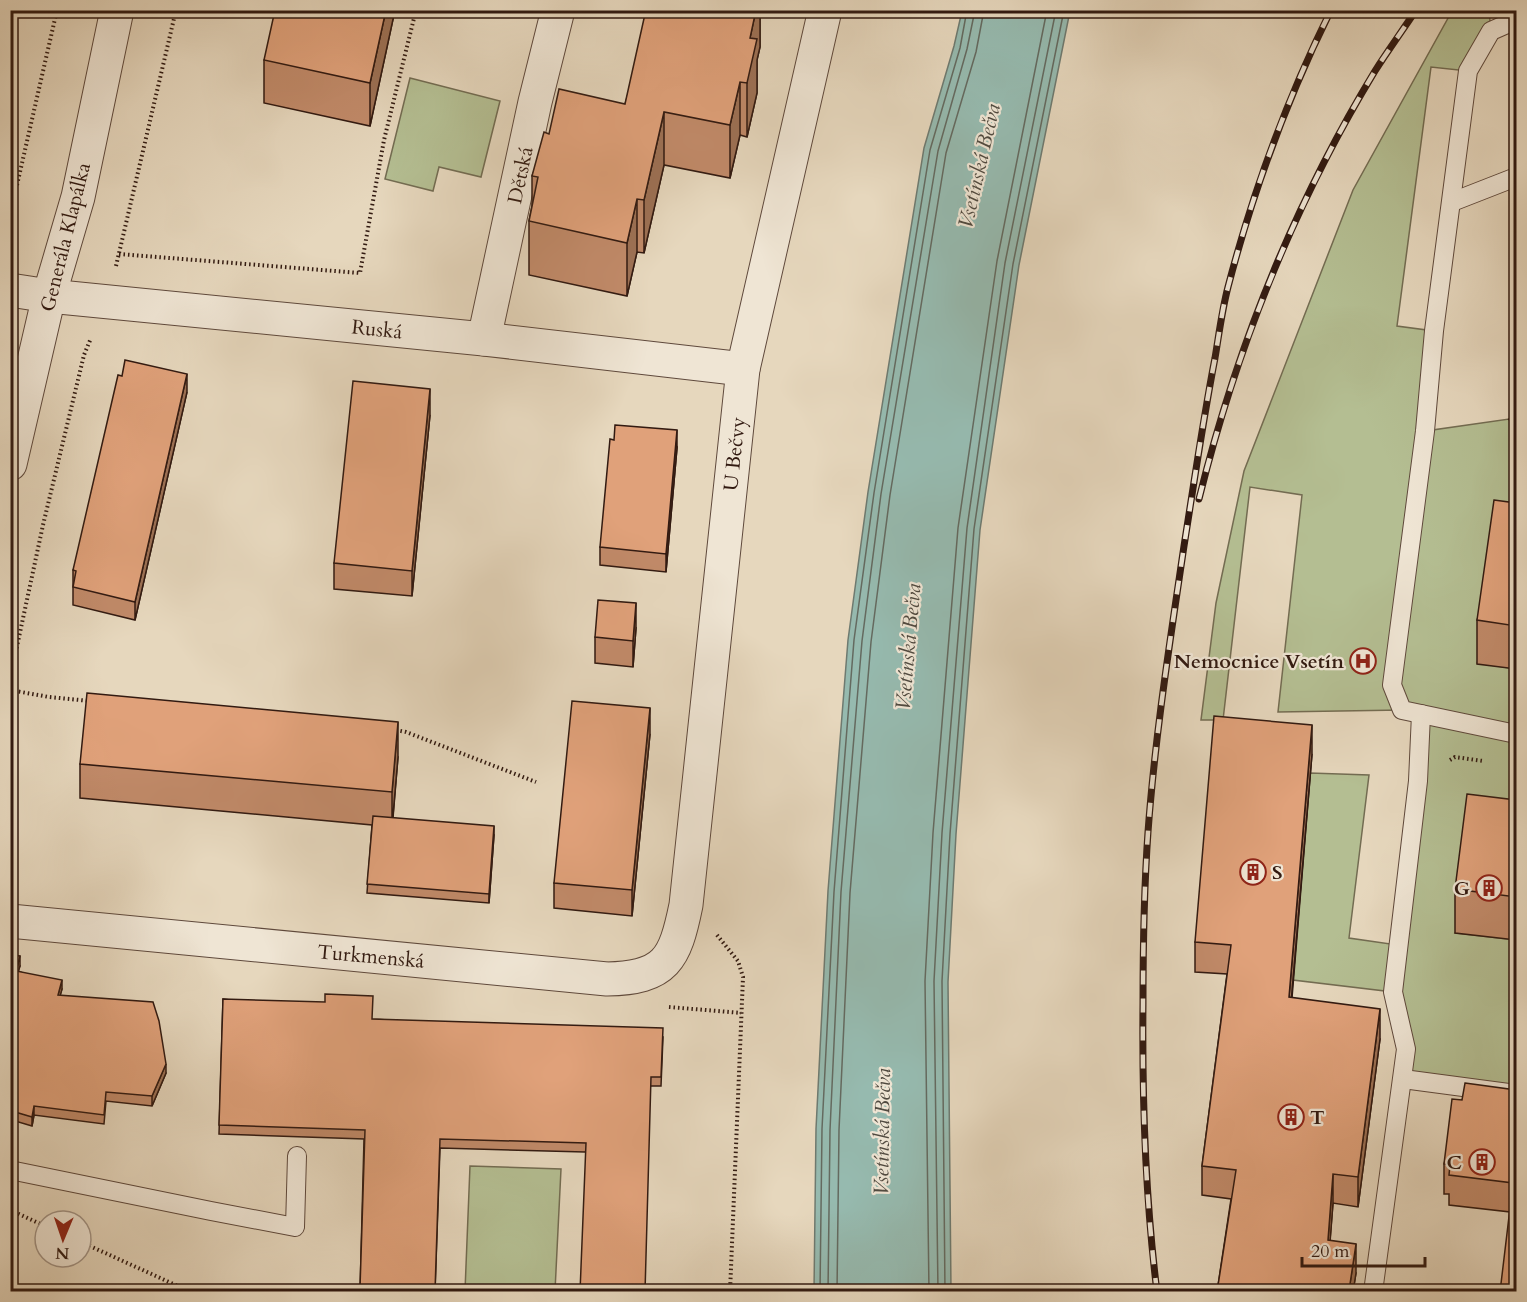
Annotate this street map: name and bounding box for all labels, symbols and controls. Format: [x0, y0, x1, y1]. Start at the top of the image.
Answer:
water label: Vsetínská Bečva [951, 101, 1008, 231]
street label: Dětská [501, 144, 540, 206]
street label: Generála Klapálka [34, 159, 97, 314]
street label: Ruská [350, 313, 404, 346]
street label: U Bečvy [717, 415, 752, 492]
water label: Vsetínská Bečva [889, 582, 928, 712]
hospital icon: Nemocnice Vsetín [1348, 646, 1378, 676]
place label: Nemocnice Vsetín [1174, 648, 1344, 675]
building icon: S [1238, 857, 1268, 887]
place label: S [1272, 859, 1283, 886]
building icon: G [1474, 873, 1504, 903]
place label: G [1454, 875, 1470, 902]
street label: Turkmenská [316, 938, 426, 975]
water label: Vsetínská Bečva [867, 1068, 898, 1196]
building icon: T [1276, 1102, 1306, 1132]
place label: T [1310, 1104, 1325, 1131]
building icon: C [1467, 1147, 1497, 1177]
place label: C [1446, 1149, 1462, 1176]
north arrow [33, 1209, 93, 1269]
scale bar [1302, 1230, 1425, 1268]
text: 20 m [1311, 1239, 1350, 1264]
text: N [55, 1242, 70, 1264]

